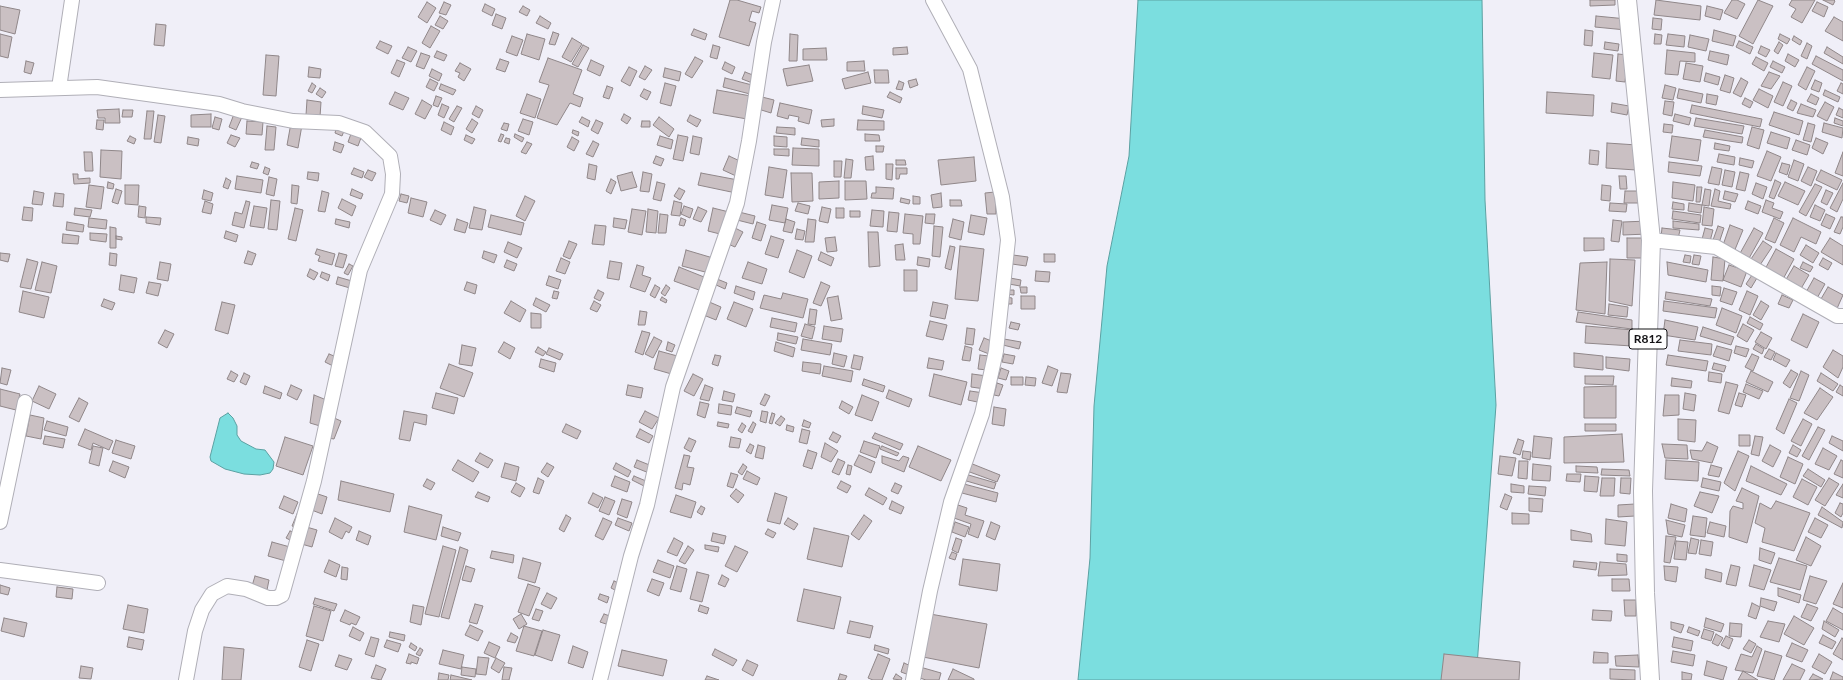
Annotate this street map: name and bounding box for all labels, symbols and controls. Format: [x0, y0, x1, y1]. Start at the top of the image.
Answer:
road number: R812 [1629, 329, 1667, 349]

